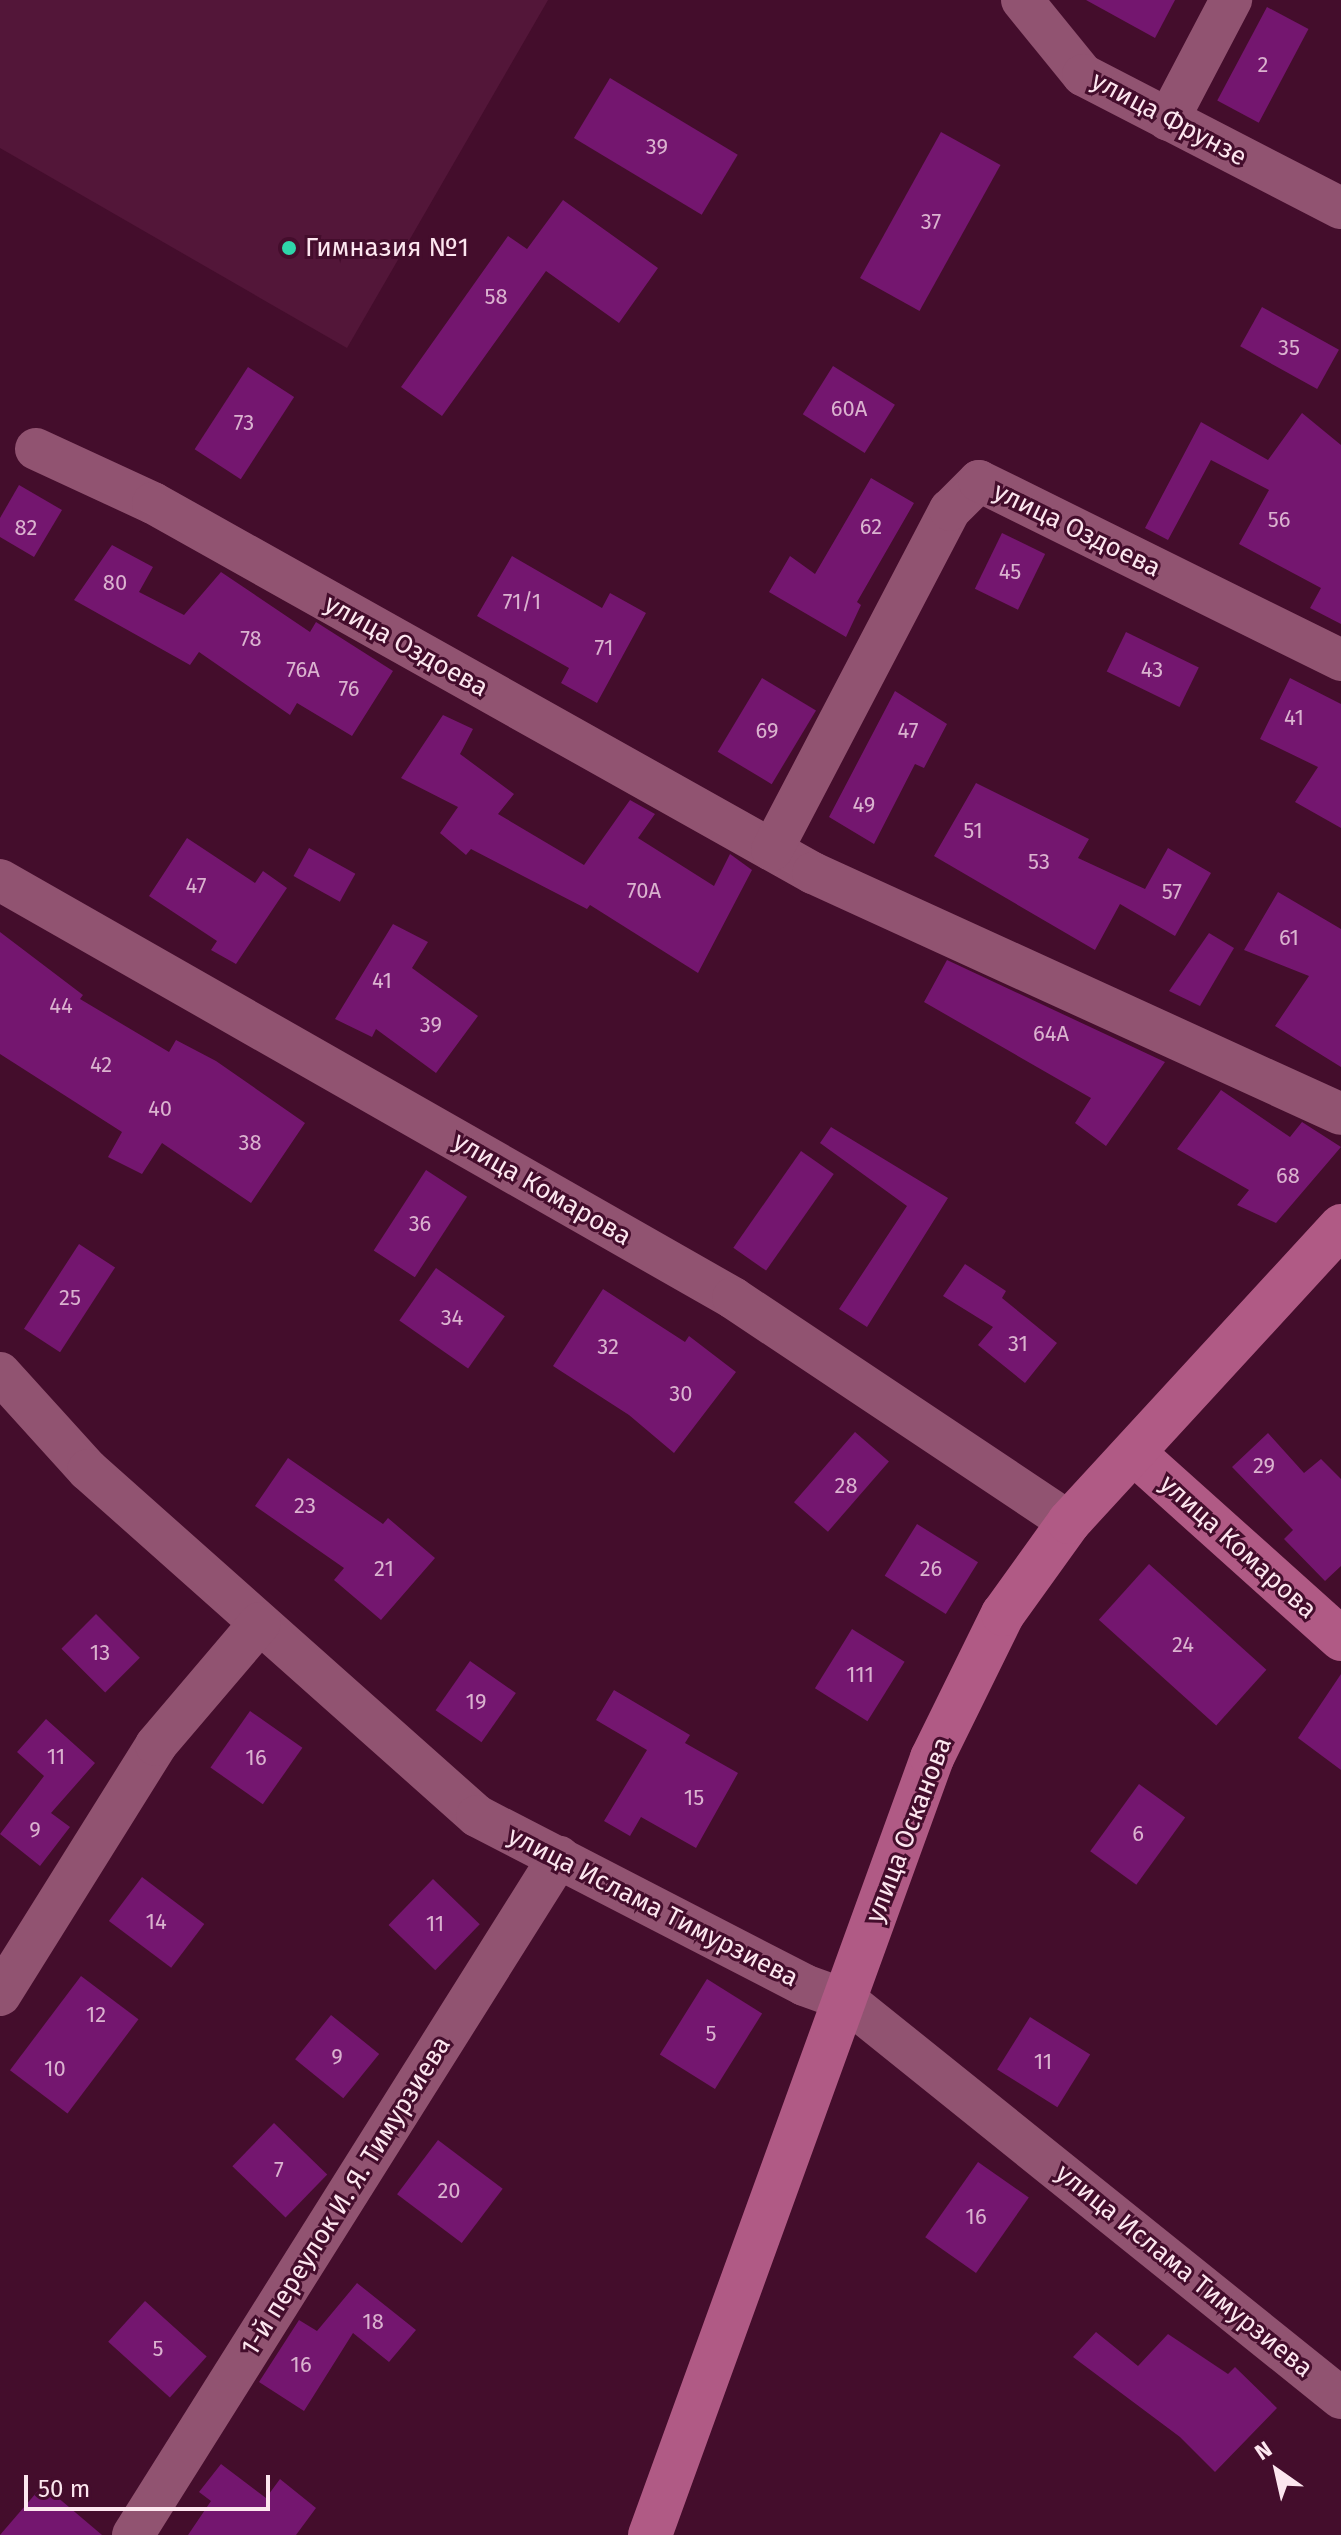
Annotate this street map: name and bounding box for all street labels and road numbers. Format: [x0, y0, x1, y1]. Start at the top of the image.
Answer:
street label: улица Фрунзе [1086, 65, 1252, 173]
street label: улица Оздоева [988, 476, 1166, 584]
street label: улица Оздоева [319, 588, 493, 704]
street label: улица Комарова [447, 1125, 637, 1253]
street label: улица Комарова [1153, 1468, 1323, 1626]
street label: улица Осканова [859, 1733, 959, 1927]
street label: улица Ислама Тимурзиева [503, 1820, 803, 1994]
street label: 1-й переулок И. Я. Тимурзиева [235, 2031, 457, 2361]
street label: улица Ислама Тимурзиева [1049, 2158, 1319, 2384]

